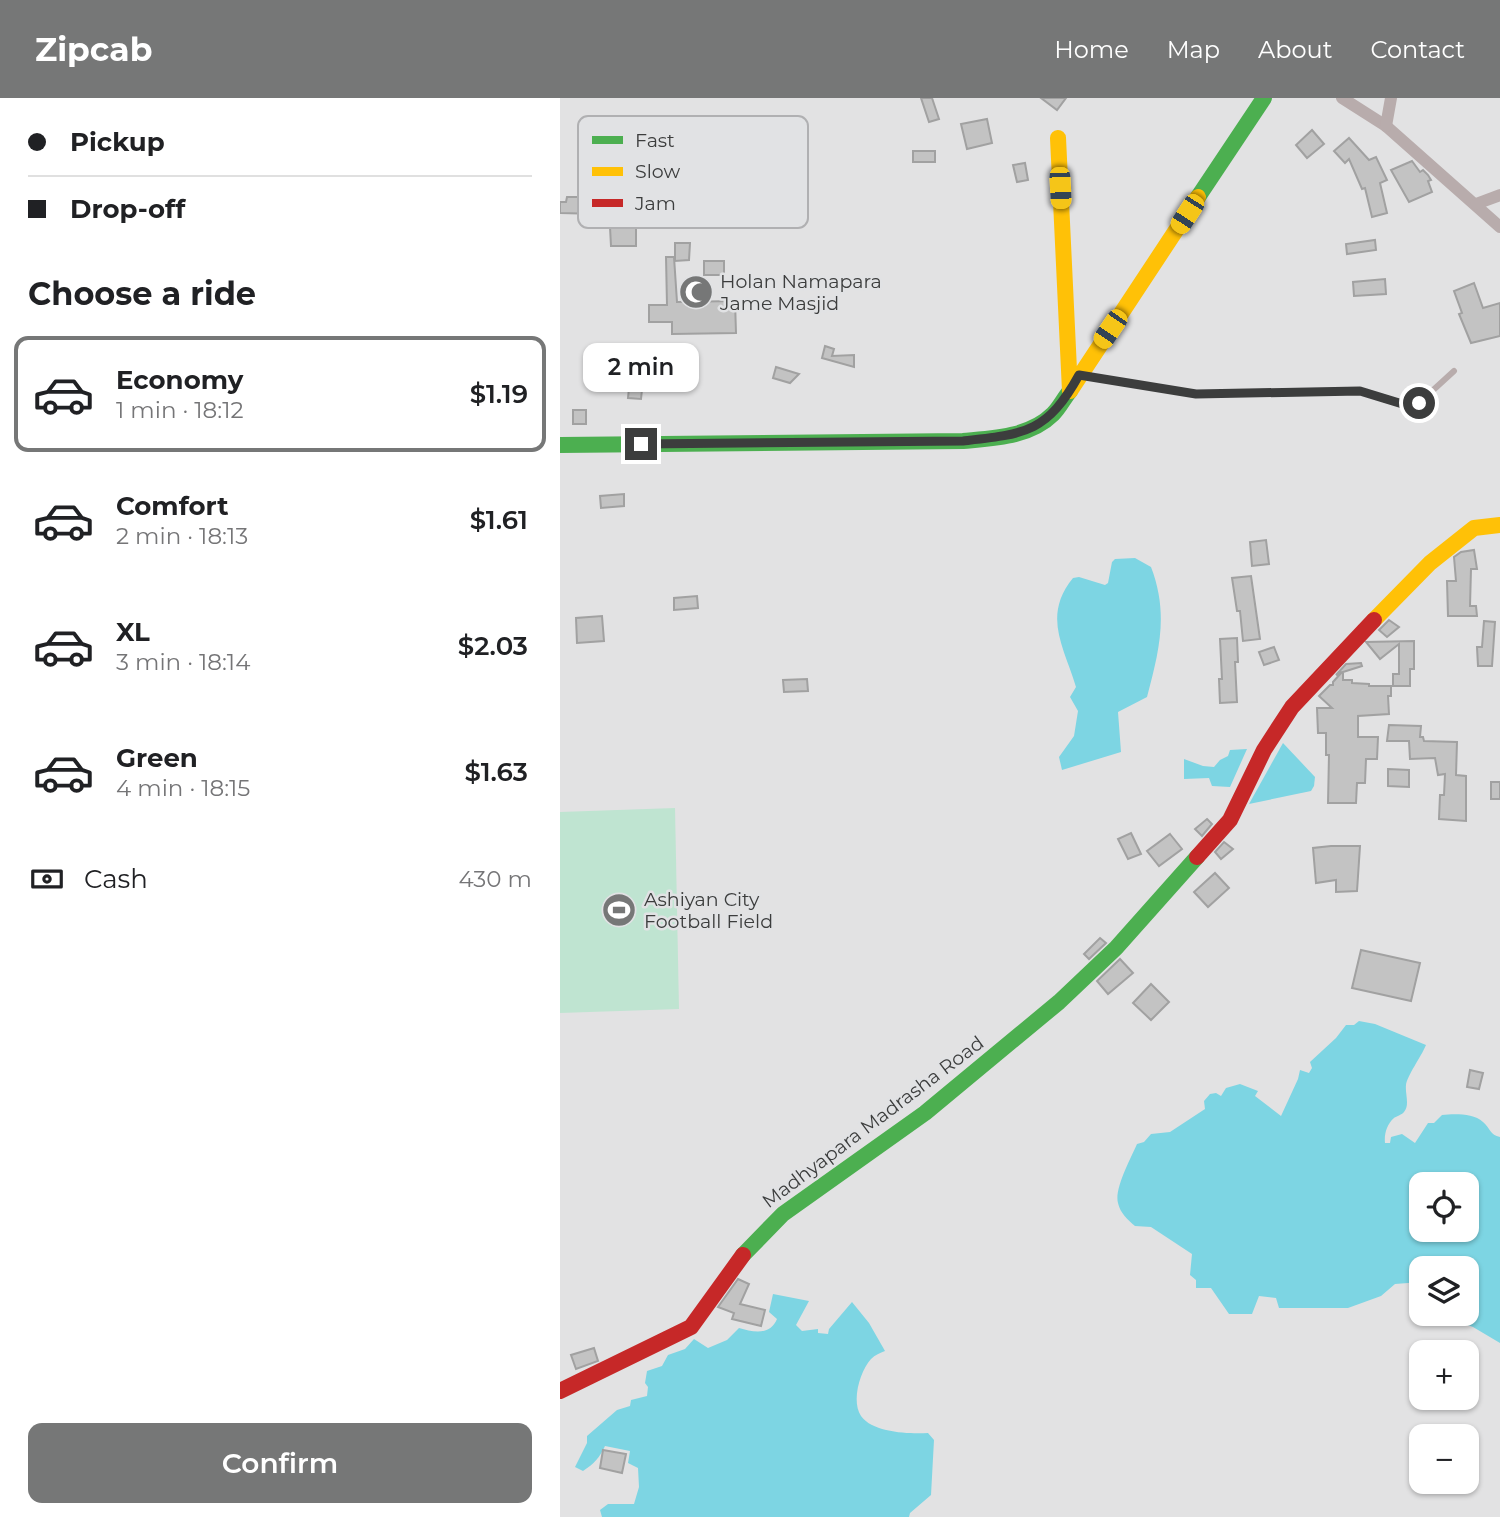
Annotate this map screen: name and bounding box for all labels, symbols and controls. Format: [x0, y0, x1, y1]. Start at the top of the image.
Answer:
text: Zipcab [35, 29, 152, 69]
text: Home [1054, 35, 1129, 64]
text: Map [1167, 35, 1220, 64]
text: About [1258, 35, 1332, 64]
text: Contact [1370, 35, 1465, 64]
legend [578, 116, 808, 228]
text: Pickup [70, 126, 165, 158]
text: Fast [635, 129, 675, 152]
text: Slow [635, 160, 680, 183]
car [1049, 166, 1072, 210]
car [1167, 191, 1208, 237]
text: Jam [634, 192, 676, 215]
text: Drop-off [70, 193, 185, 225]
place label: Holan Namapara Jame Masjid [719, 270, 882, 315]
mosque icon: Holan Namapara Jame Masjid [677, 273, 715, 311]
text: Choose a ride [28, 274, 256, 313]
car [1090, 306, 1131, 352]
callout: 2 min [583, 342, 699, 392]
text: 2 min [608, 353, 674, 381]
icon: car [32, 363, 95, 426]
text: Economy [116, 364, 243, 396]
text: $1.19 [470, 378, 528, 410]
route start [1403, 387, 1435, 419]
text: 1 min · 18:12 [116, 396, 244, 424]
route end [625, 428, 657, 460]
icon: car [32, 489, 95, 552]
text: Comfort [116, 490, 228, 522]
text: $1.61 [470, 504, 528, 536]
text: 2 min · 18:13 [116, 522, 248, 550]
icon: car [32, 615, 95, 678]
text: XL [116, 616, 150, 648]
text: $2.03 [458, 630, 528, 662]
text: 3 min · 18:14 [116, 648, 250, 676]
icon: car [32, 741, 95, 804]
text: Green [116, 742, 198, 774]
text: $1.63 [465, 756, 528, 788]
text: 4 min · 18:15 [116, 774, 250, 802]
icon: cash [28, 860, 66, 898]
text: Cash [84, 863, 148, 895]
text: 430 m [459, 865, 532, 893]
place label: Ashiyan City Football Field [644, 888, 773, 933]
sports icon: Ashiyan City Football Field [600, 891, 638, 929]
street label: Madhyapara Madrasha Road [758, 1031, 988, 1213]
map controls [1409, 1172, 1479, 1494]
button: locate [1409, 1172, 1479, 1242]
button: layers [1409, 1256, 1479, 1326]
button: + [1409, 1340, 1479, 1410]
button: Confirm [28, 1423, 532, 1503]
button: − [1409, 1424, 1479, 1494]

